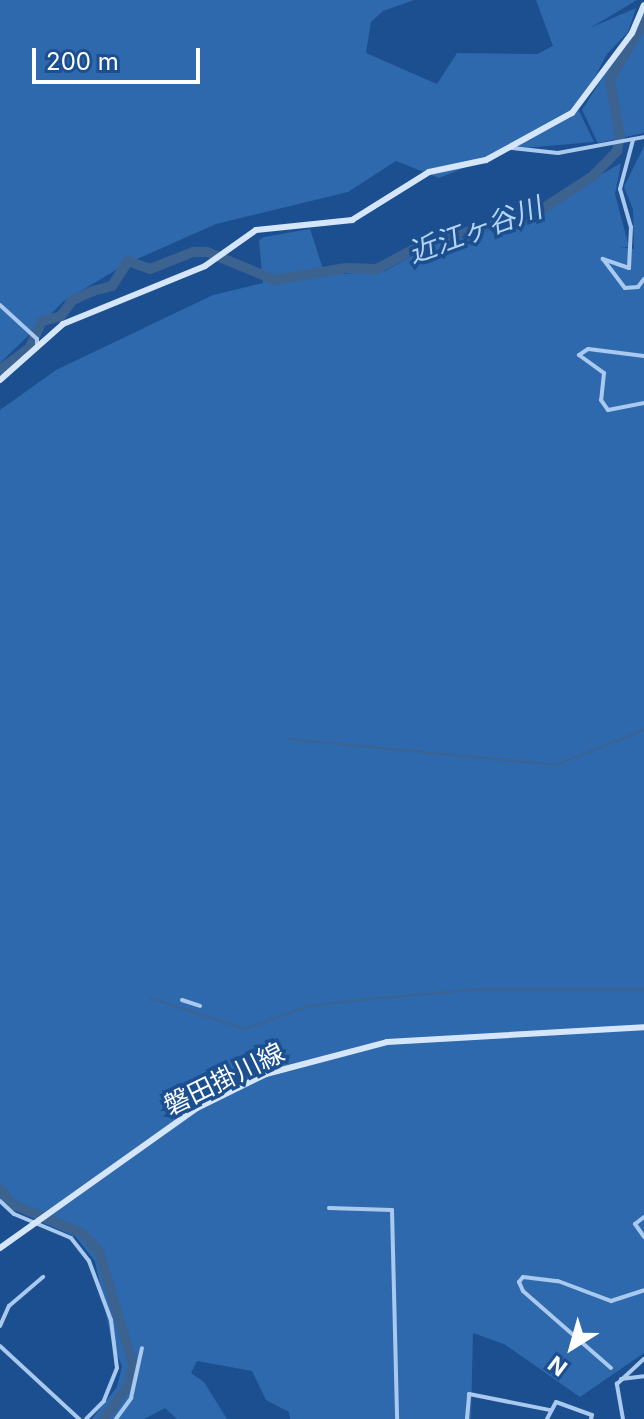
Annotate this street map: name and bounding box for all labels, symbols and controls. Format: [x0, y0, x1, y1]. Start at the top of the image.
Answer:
scale bar [36, 32, 204, 82]
text: 200 m [46, 47, 119, 76]
water label: 近江ヶ谷川 [403, 190, 547, 270]
street label: 磐田掛川線 [159, 1036, 289, 1122]
north arrow [532, 1307, 612, 1387]
text: N [543, 1351, 572, 1382]

